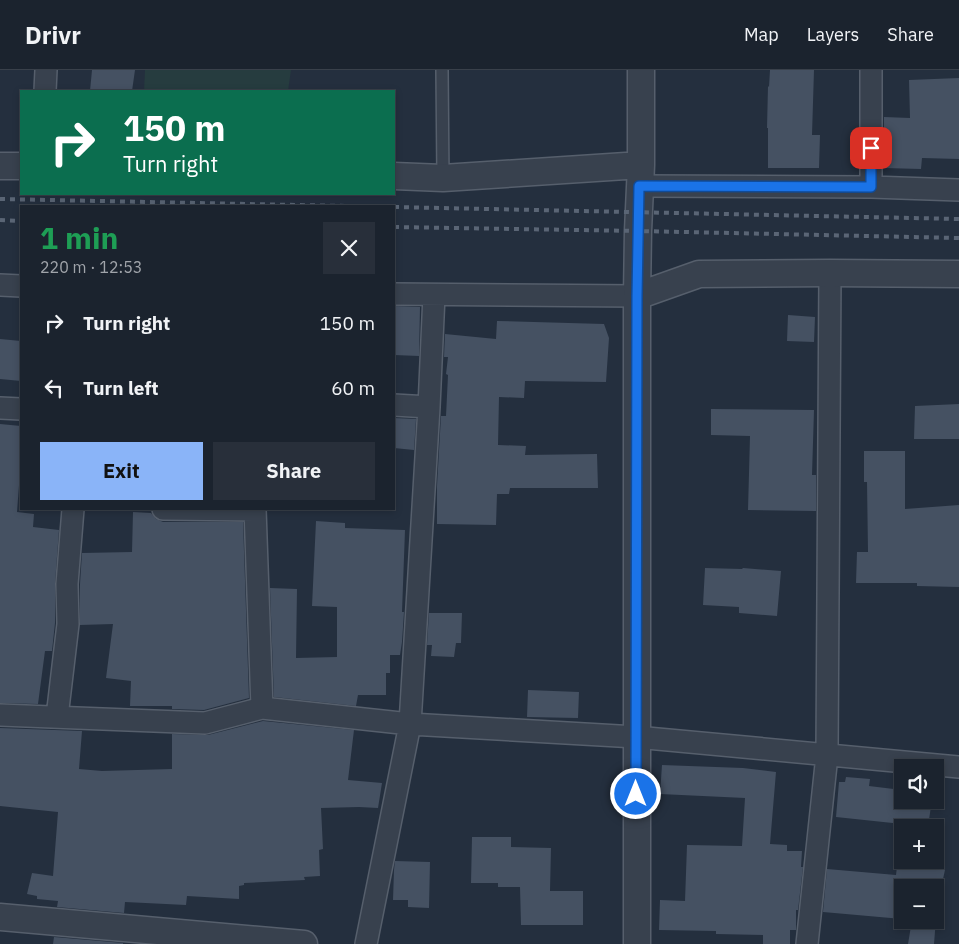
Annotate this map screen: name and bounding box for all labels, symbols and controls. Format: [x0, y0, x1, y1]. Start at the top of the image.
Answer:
text: Drivr [25, 19, 81, 51]
text: Map [744, 23, 779, 46]
text: Layers [807, 23, 859, 46]
text: Share [887, 23, 934, 46]
text: 150 m [123, 105, 226, 151]
icon: right [40, 110, 105, 175]
pin [850, 127, 892, 169]
icon: arrive [857, 134, 885, 162]
text: Turn right [123, 149, 218, 178]
text: 1 min [40, 218, 118, 257]
button: close [323, 222, 375, 274]
text: 220 m · 12:53 [40, 257, 142, 277]
icon: right [40, 309, 68, 337]
text: Turn right [83, 311, 170, 335]
text: 150 m [320, 311, 375, 335]
icon: left [40, 374, 68, 402]
text: Turn left [83, 376, 159, 400]
text: 60 m [331, 376, 375, 400]
button: Exit [40, 442, 203, 500]
button: Share [213, 442, 375, 500]
map controls [894, 759, 944, 929]
button: sound [894, 759, 944, 809]
position arrow [609, 767, 661, 819]
button: + [894, 819, 944, 869]
button: − [894, 879, 944, 929]

